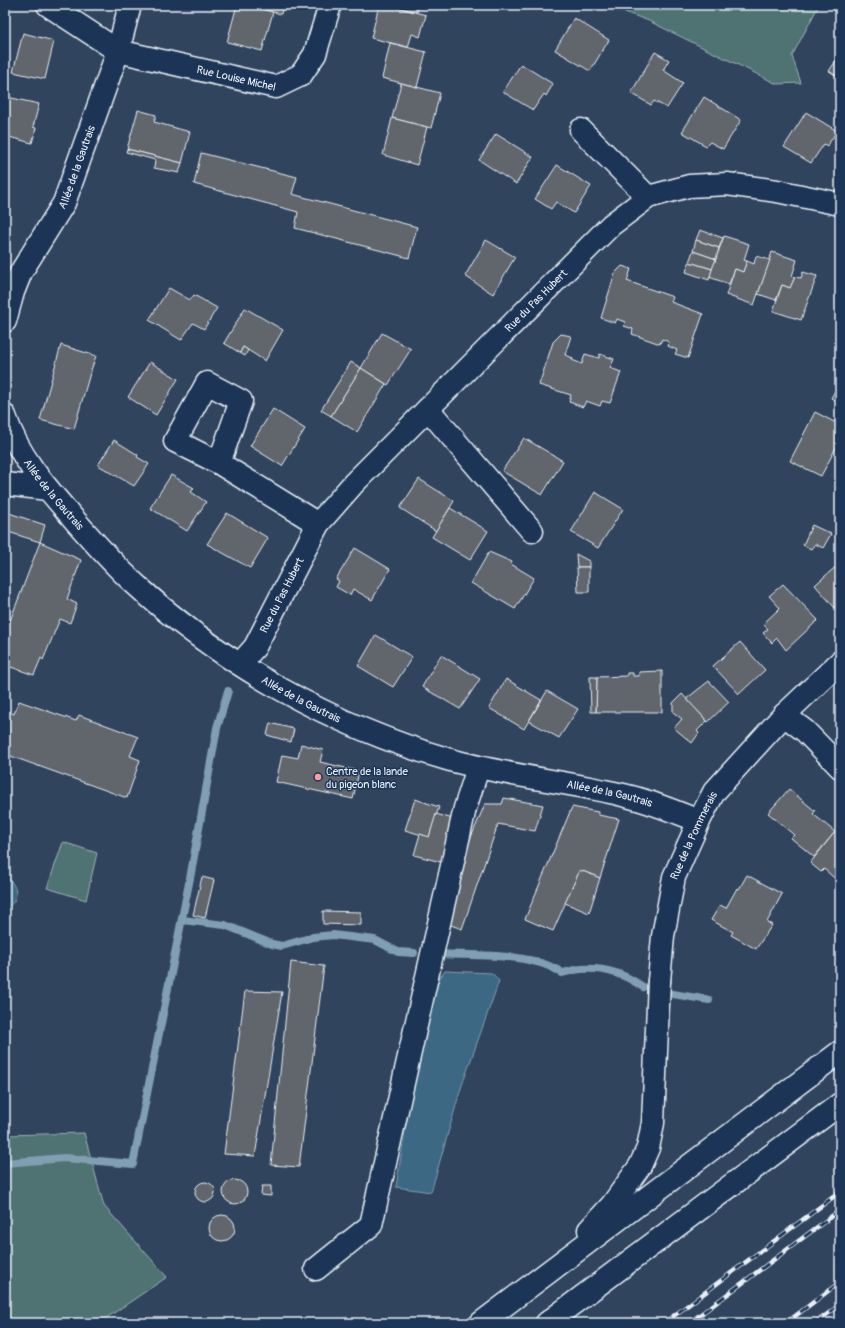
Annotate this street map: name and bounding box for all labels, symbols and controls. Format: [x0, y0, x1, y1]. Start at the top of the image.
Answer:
street label: Rue Louise Michel [195, 63, 277, 93]
street label: Allée de la Gautrais [55, 124, 98, 211]
street label: Rue du Pas Hubert [502, 266, 570, 334]
street label: Allée de la Gautrais [21, 456, 87, 532]
street label: Rue du Pas Hubert [257, 555, 307, 635]
street label: Allée de la Gautrais [259, 673, 343, 725]
place label: Centre de la lande du pigeon blanc [326, 765, 409, 791]
marker: Centre de la lande du pigeon blanc [313, 772, 323, 782]
street label: Allée de la Gautrais [566, 777, 654, 809]
street label: Rue de la Pommerais [667, 789, 720, 882]

